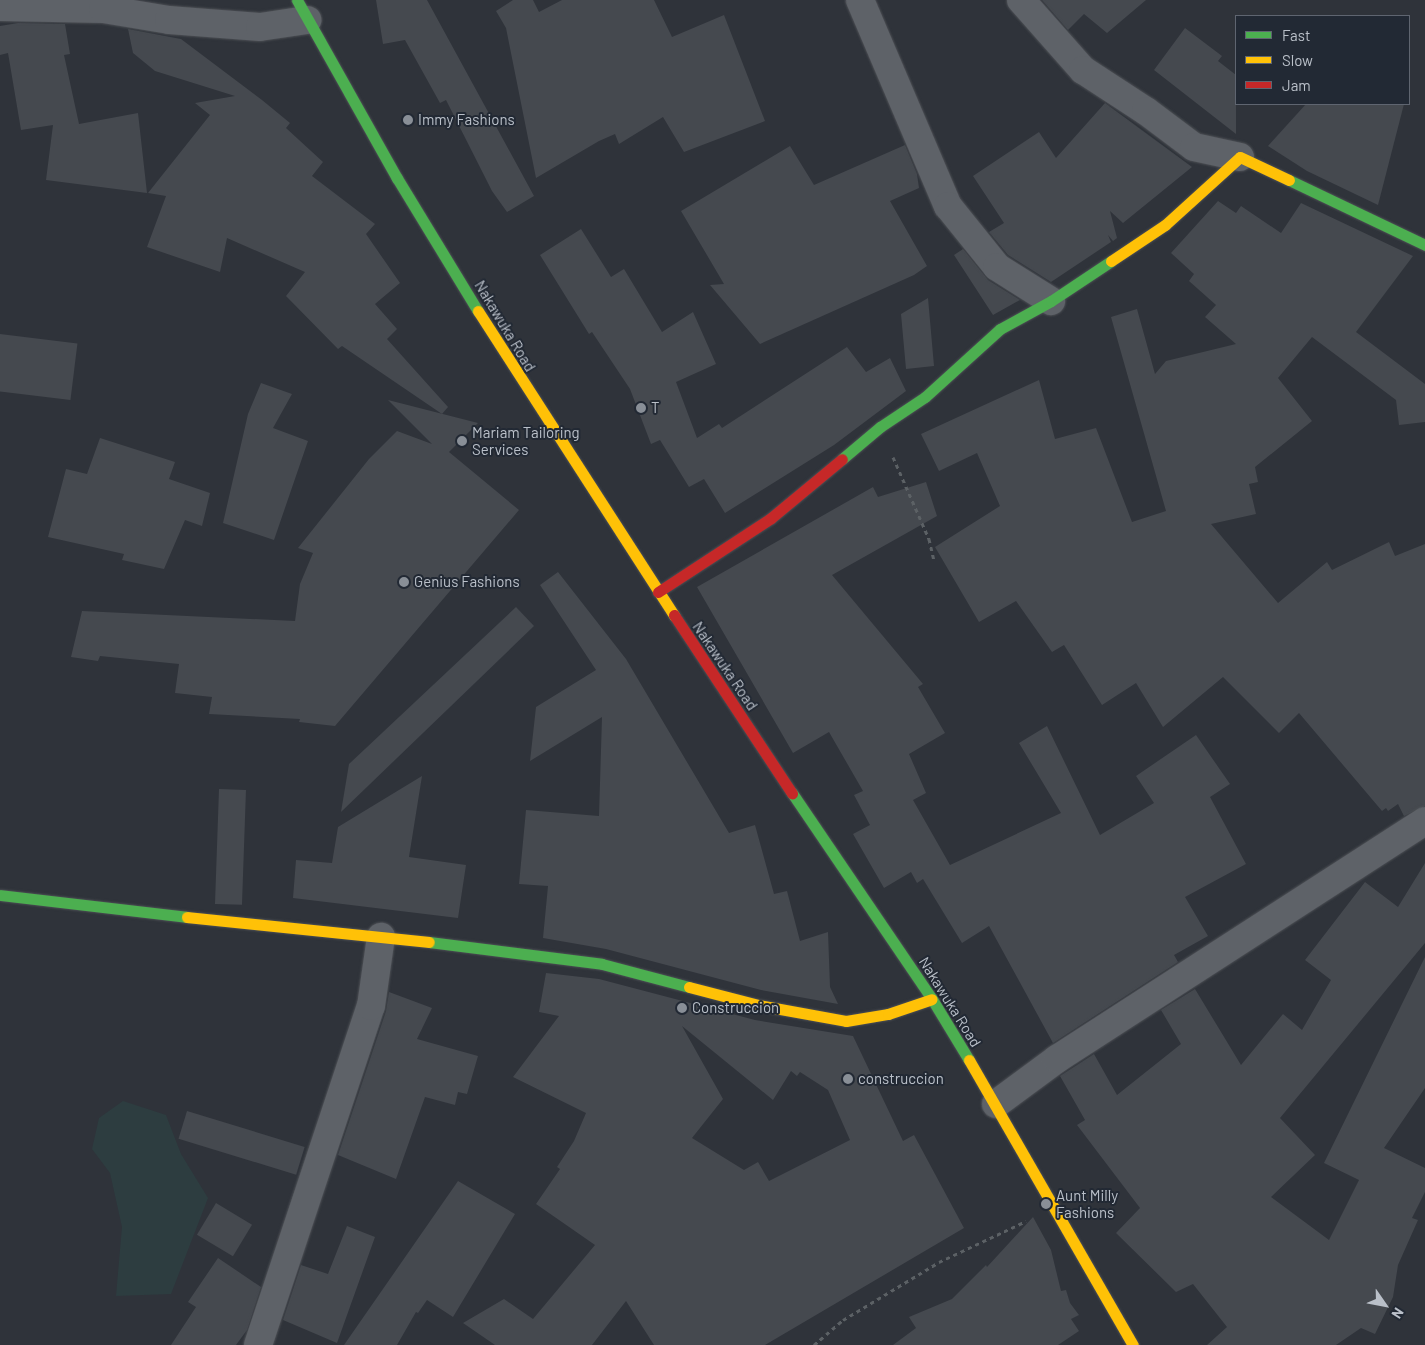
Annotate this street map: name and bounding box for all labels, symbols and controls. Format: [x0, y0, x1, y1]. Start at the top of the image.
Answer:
legend [1235, 15, 1410, 105]
text: Fast [1282, 26, 1310, 44]
text: Slow [1282, 51, 1313, 69]
text: Jam [1282, 76, 1311, 94]
place label: Immy Fashions [418, 111, 515, 129]
marker: Immy Fashions [402, 114, 414, 126]
street label: Nakawuka Road [471, 277, 539, 375]
place label: T [651, 399, 660, 417]
marker: T [635, 402, 647, 414]
place label: Mariam Tailoring Services [472, 423, 580, 458]
marker: Mariam Tailoring Services [456, 435, 468, 447]
place label: Genius Fashions [414, 573, 520, 591]
marker: Genius Fashions [398, 576, 410, 588]
street label: Nakawuka Road [689, 618, 761, 714]
street label: Nakawuka Road [915, 954, 985, 1050]
place label: Construccion [692, 999, 779, 1017]
marker: Construccion [676, 1002, 688, 1014]
place label: construccion [858, 1070, 944, 1088]
marker: construccion [842, 1073, 854, 1085]
place label: Aunt Milly Fashions [1056, 1186, 1118, 1221]
marker: Aunt Milly Fashions [1040, 1198, 1052, 1210]
north arrow [1360, 1280, 1410, 1330]
text: N [1388, 1305, 1408, 1322]

